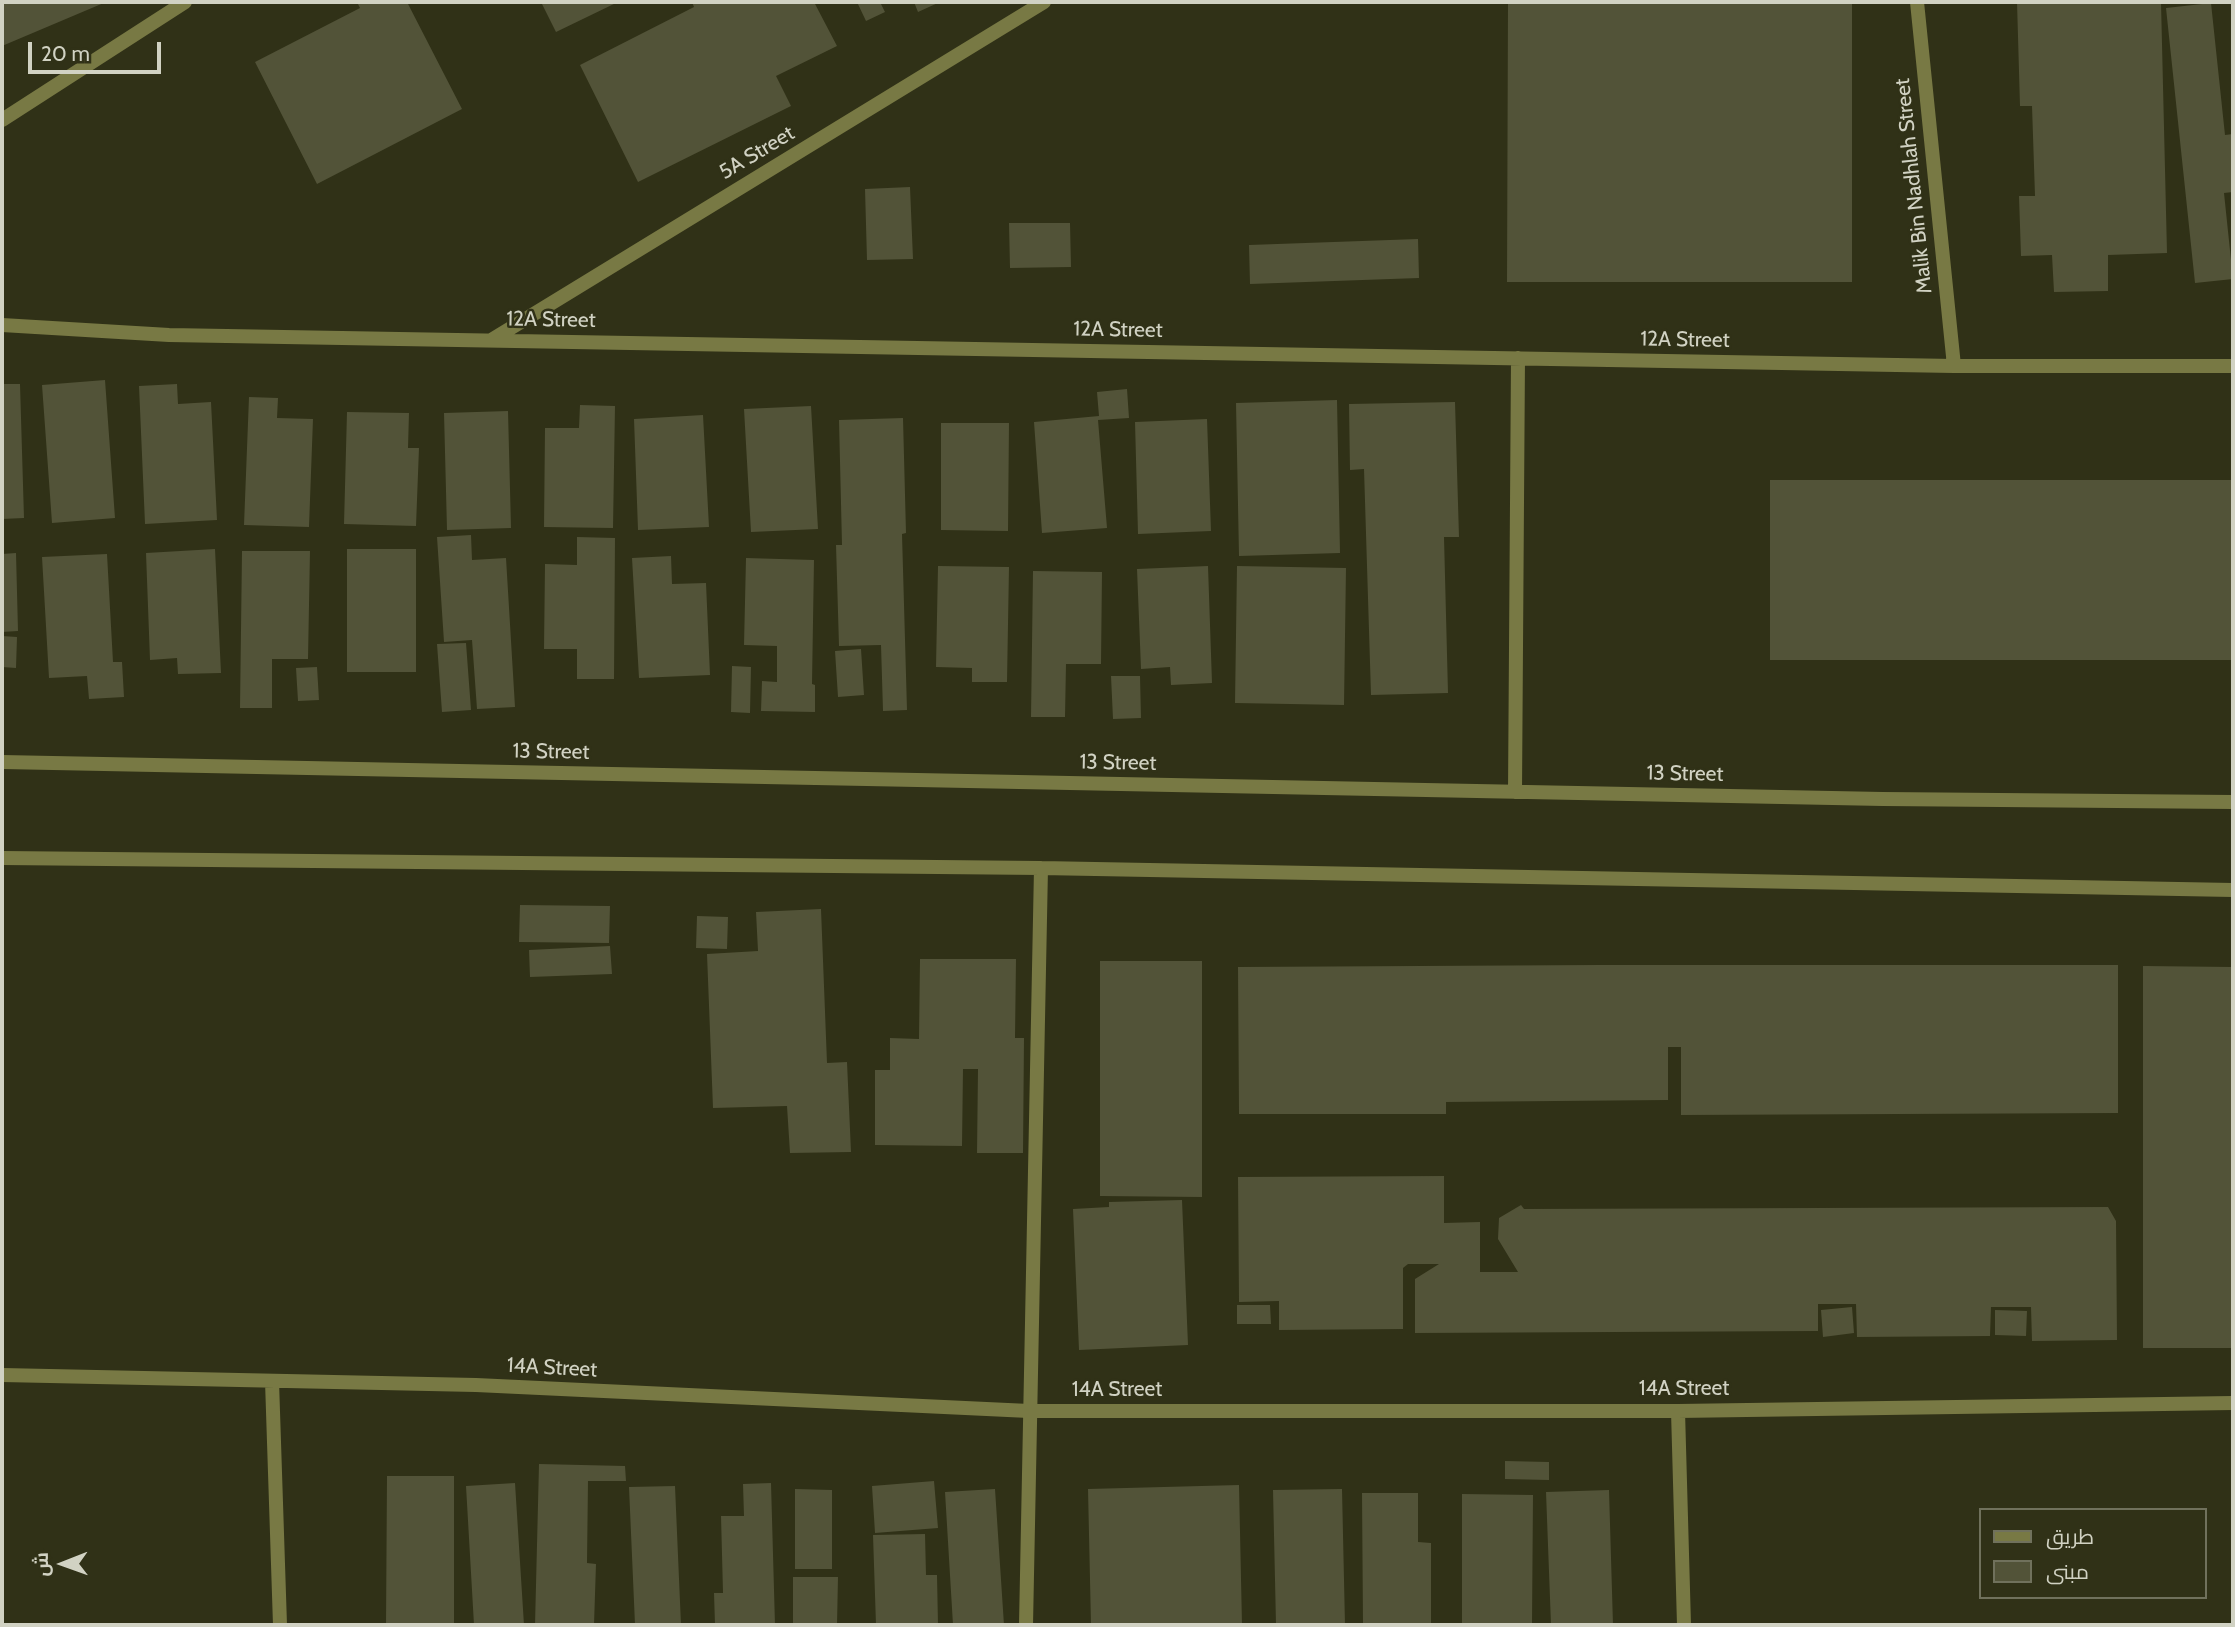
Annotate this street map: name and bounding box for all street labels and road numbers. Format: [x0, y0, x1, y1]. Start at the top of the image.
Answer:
street label: Malik Bin Nadhlah Street [1890, 77, 1938, 295]
street label: 5A Street [715, 121, 799, 185]
street label: 12A Street [506, 307, 596, 333]
street label: 12A Street [1073, 317, 1163, 343]
street label: 12A Street [1640, 327, 1730, 353]
street label: 13 Street [512, 739, 590, 765]
street label: 13 Street [1079, 750, 1157, 776]
street label: 13 Street [1646, 761, 1724, 787]
street label: 14A Street [506, 1353, 598, 1383]
street label: 14A Street [1639, 1376, 1729, 1402]
street label: 14A Street [1072, 1377, 1162, 1403]

